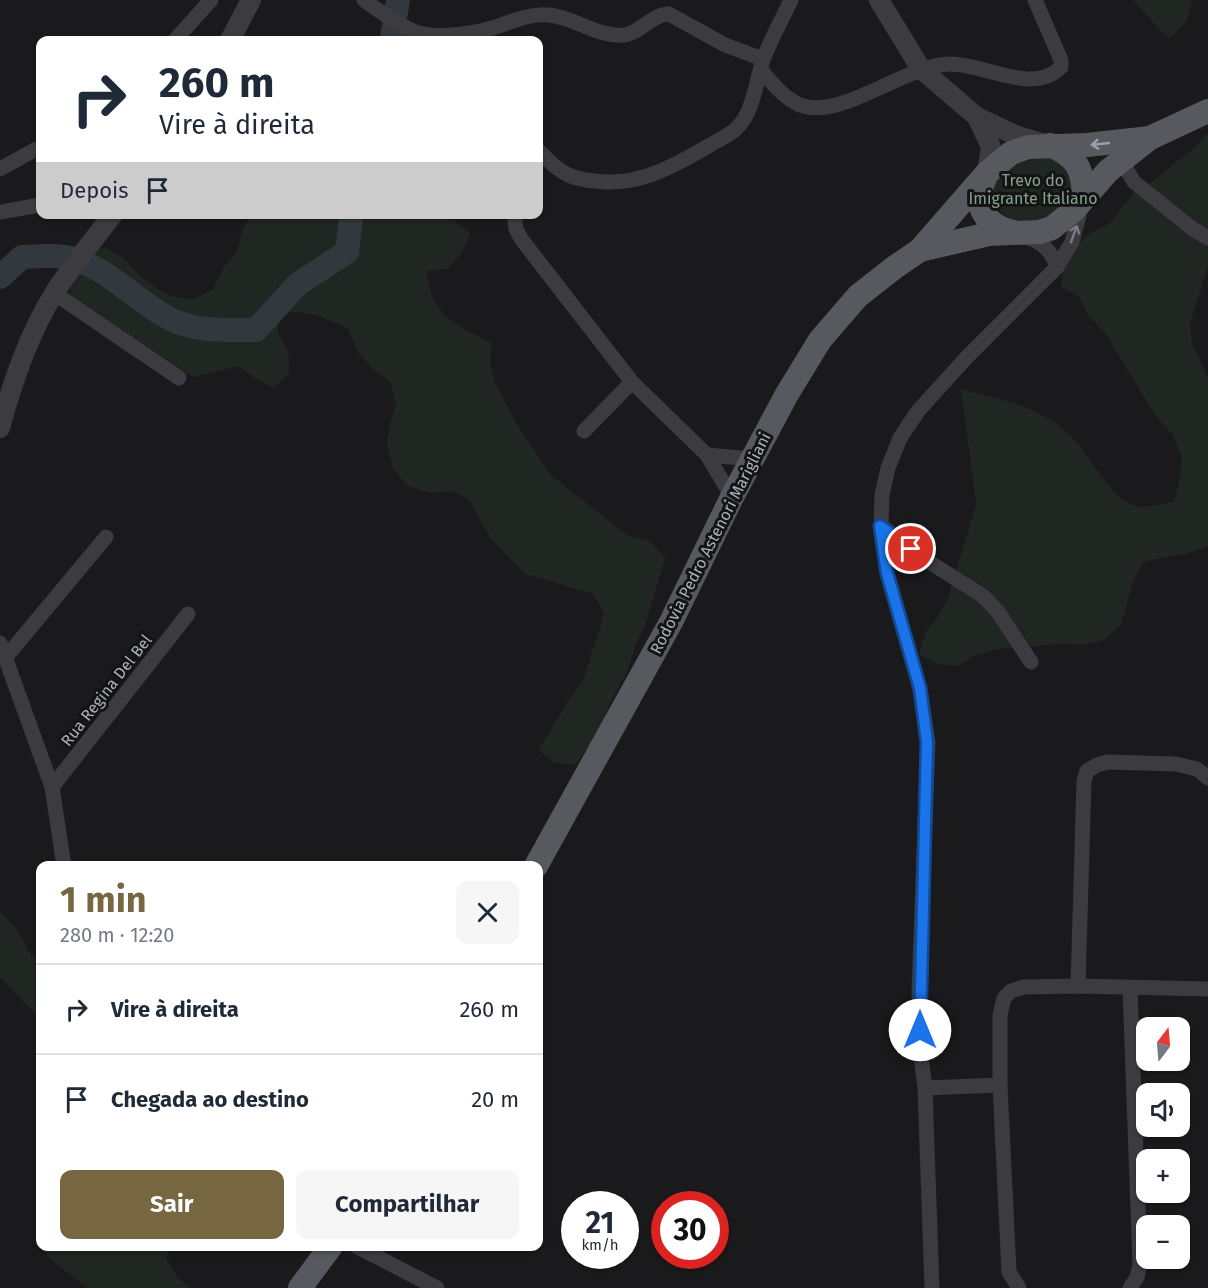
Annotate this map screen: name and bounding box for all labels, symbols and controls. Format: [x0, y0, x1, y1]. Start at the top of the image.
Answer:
text: 260 m [159, 58, 274, 108]
icon: right [60, 60, 138, 138]
text: Vire à direita [159, 109, 315, 141]
one-way arrow [1091, 139, 1111, 150]
park label: Trevo do Imigrante Italiano [968, 171, 1098, 208]
icon: arrive [141, 174, 174, 207]
text: Depois [60, 177, 129, 204]
one-way arrow [1070, 225, 1081, 244]
street label: Rodovia Pedro Astenori Marigliani [646, 429, 775, 657]
pin [885, 523, 936, 574]
icon: arrive [894, 532, 927, 565]
street label: Rua Regina Del Bel [57, 630, 156, 750]
text: 1 min [60, 878, 147, 922]
button: close [456, 881, 519, 944]
text: 280 m · 12:20 [60, 923, 174, 947]
icon: right [60, 993, 93, 1026]
text: Vire à direita [111, 996, 239, 1023]
text: 260 m [459, 996, 519, 1023]
position arrow [888, 998, 952, 1062]
north arrow [1136, 1017, 1190, 1071]
map controls [1136, 1017, 1190, 1269]
icon: arrive [60, 1083, 93, 1116]
button: sound [1136, 1083, 1190, 1137]
text: Chegada ao destino [111, 1086, 309, 1113]
text: 20 m [471, 1086, 519, 1113]
button: + [1136, 1149, 1190, 1203]
button: Sair [60, 1170, 284, 1239]
button: Compartilhar [296, 1170, 519, 1239]
speed limit sign: 30 [651, 1191, 729, 1269]
text: 21 [586, 1205, 614, 1241]
button: − [1136, 1215, 1190, 1269]
text: km/h [581, 1236, 619, 1254]

